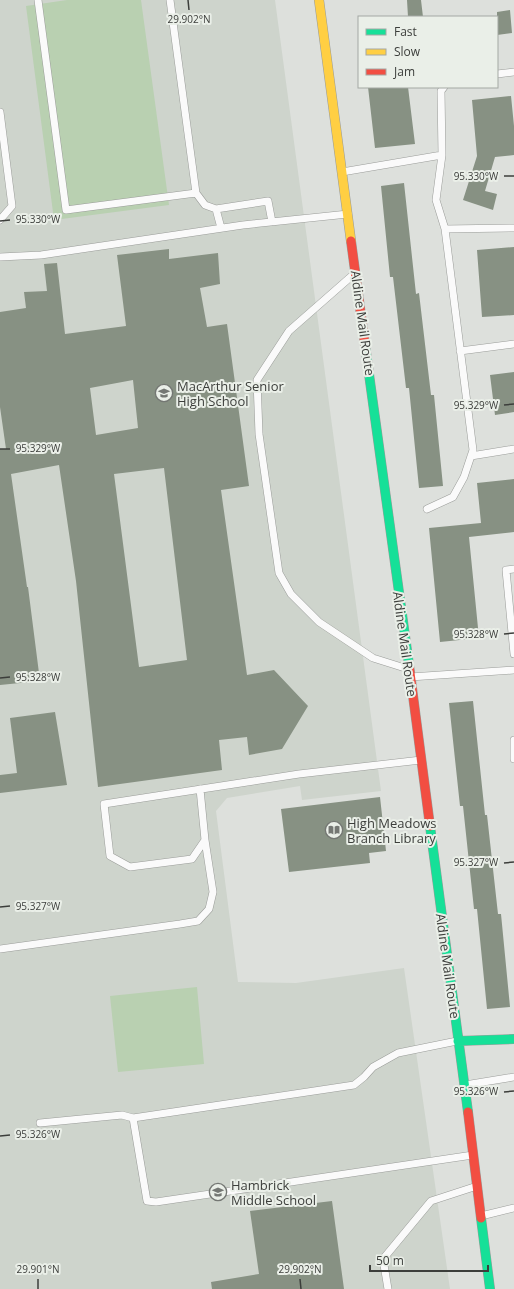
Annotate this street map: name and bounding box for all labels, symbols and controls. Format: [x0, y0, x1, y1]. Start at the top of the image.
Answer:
text: 29.902°N [167, 12, 211, 26]
legend [358, 16, 498, 88]
text: Fast [394, 23, 417, 40]
text: Slow [394, 43, 421, 60]
text: Jam [393, 63, 415, 80]
text: 95.330°W [454, 169, 499, 183]
text: 95.330°W [16, 212, 61, 226]
street label: Aldine Mail Route [347, 269, 379, 377]
place label: MacArthur Senior High School [177, 377, 284, 410]
school or university icon: MacArthur Senior High School [154, 383, 174, 403]
text: 95.329°W [454, 398, 499, 412]
text: 95.329°W [16, 441, 61, 455]
street label: Aldine Mail Route [389, 590, 421, 698]
text: 95.328°W [454, 627, 499, 641]
text: 95.328°W [16, 670, 61, 684]
place label: High Meadows Branch Library [347, 814, 437, 847]
library icon: High Meadows Branch Library [324, 820, 344, 840]
text: 95.327°W [454, 855, 499, 869]
text: 95.327°W [16, 899, 61, 913]
street label: Aldine Mail Route [432, 912, 464, 1020]
text: 95.326°W [454, 1084, 499, 1098]
text: 95.326°W [16, 1127, 61, 1141]
place label: Hambrick Middle School [231, 1176, 316, 1209]
school or university icon: Hambrick Middle School [208, 1182, 228, 1202]
scale bar [370, 1247, 488, 1273]
text: 50 m [376, 1252, 404, 1269]
text: 29.901°N [16, 1262, 60, 1276]
text: 29.902°N [278, 1262, 322, 1276]

